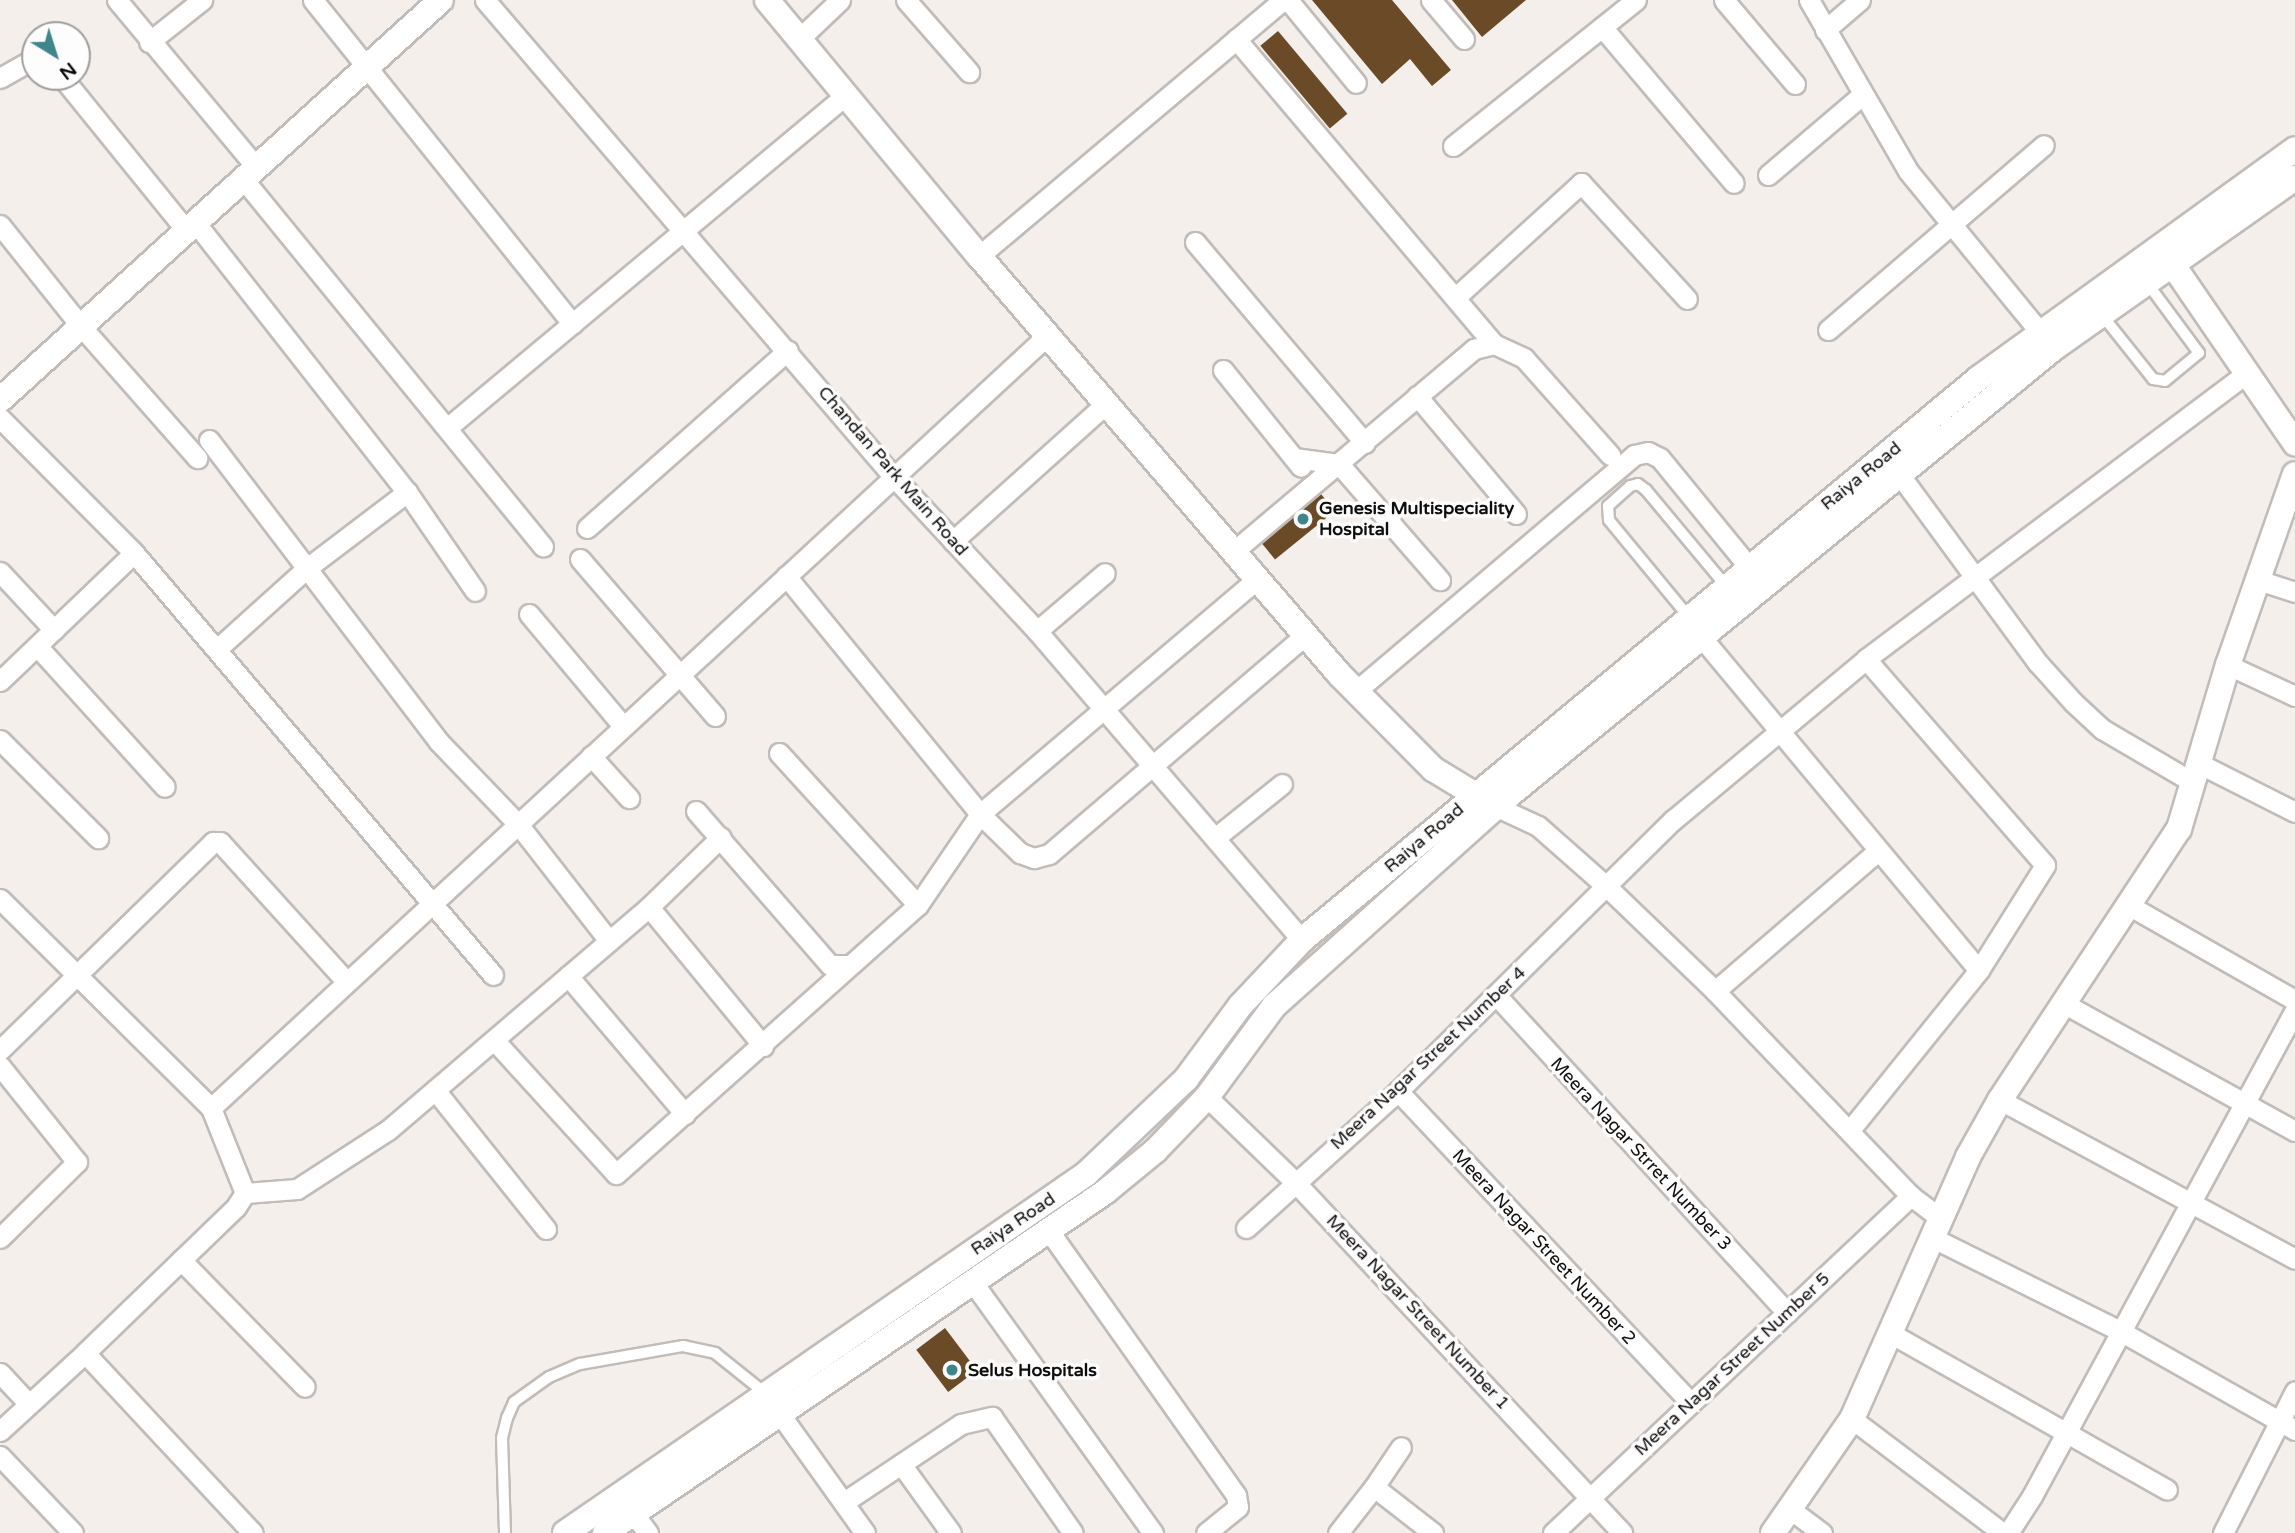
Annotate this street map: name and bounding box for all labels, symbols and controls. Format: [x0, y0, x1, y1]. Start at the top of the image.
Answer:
north arrow [21, 21, 91, 91]
text: N [55, 58, 80, 84]
street label: Chandan Park Main Road [813, 382, 973, 560]
street label: Raiya Road [1817, 437, 1905, 515]
place label: Genesis Multispeciality Hospital [1319, 498, 1514, 540]
marker: Genesis Multispeciality Hospital [1293, 509, 1313, 529]
street label: Raiya Road [1380, 799, 1468, 877]
street label: Meera Nagar Street Number 4 [1326, 962, 1530, 1154]
street label: Meera Nagar Strret Number 3 [1546, 1053, 1736, 1255]
street label: Meera Nagar Street Number 2 [1448, 1145, 1640, 1349]
street label: Raiya Road [967, 1188, 1059, 1260]
street label: Meera Nagar Street Number 1 [1322, 1210, 1514, 1414]
street label: Meera Nagar Street Number 5 [1630, 1268, 1834, 1460]
place label: Selus Hospitals [968, 1359, 1097, 1381]
marker: Selus Hospitals [942, 1360, 962, 1380]

